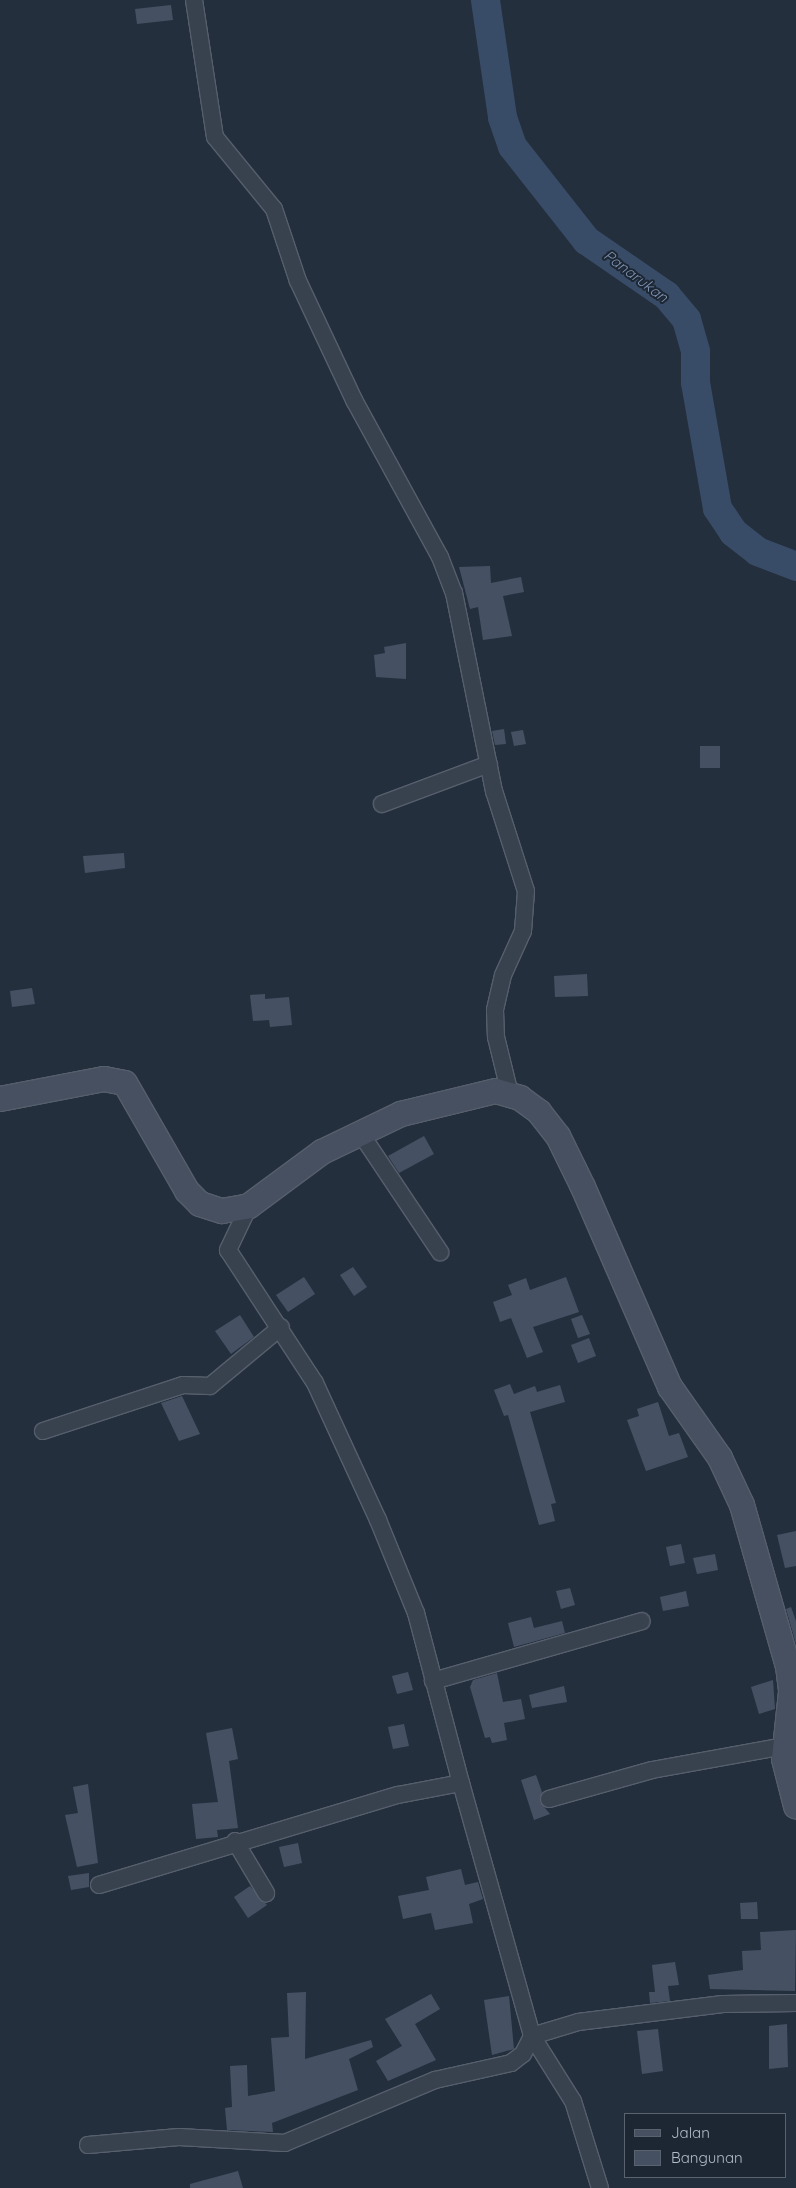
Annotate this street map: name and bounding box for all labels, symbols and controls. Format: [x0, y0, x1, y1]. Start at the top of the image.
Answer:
water label: Panarukan [600, 246, 672, 306]
legend [624, 2113, 786, 2178]
text: Jalan [671, 2123, 710, 2142]
text: Bangunan [671, 2148, 743, 2167]

